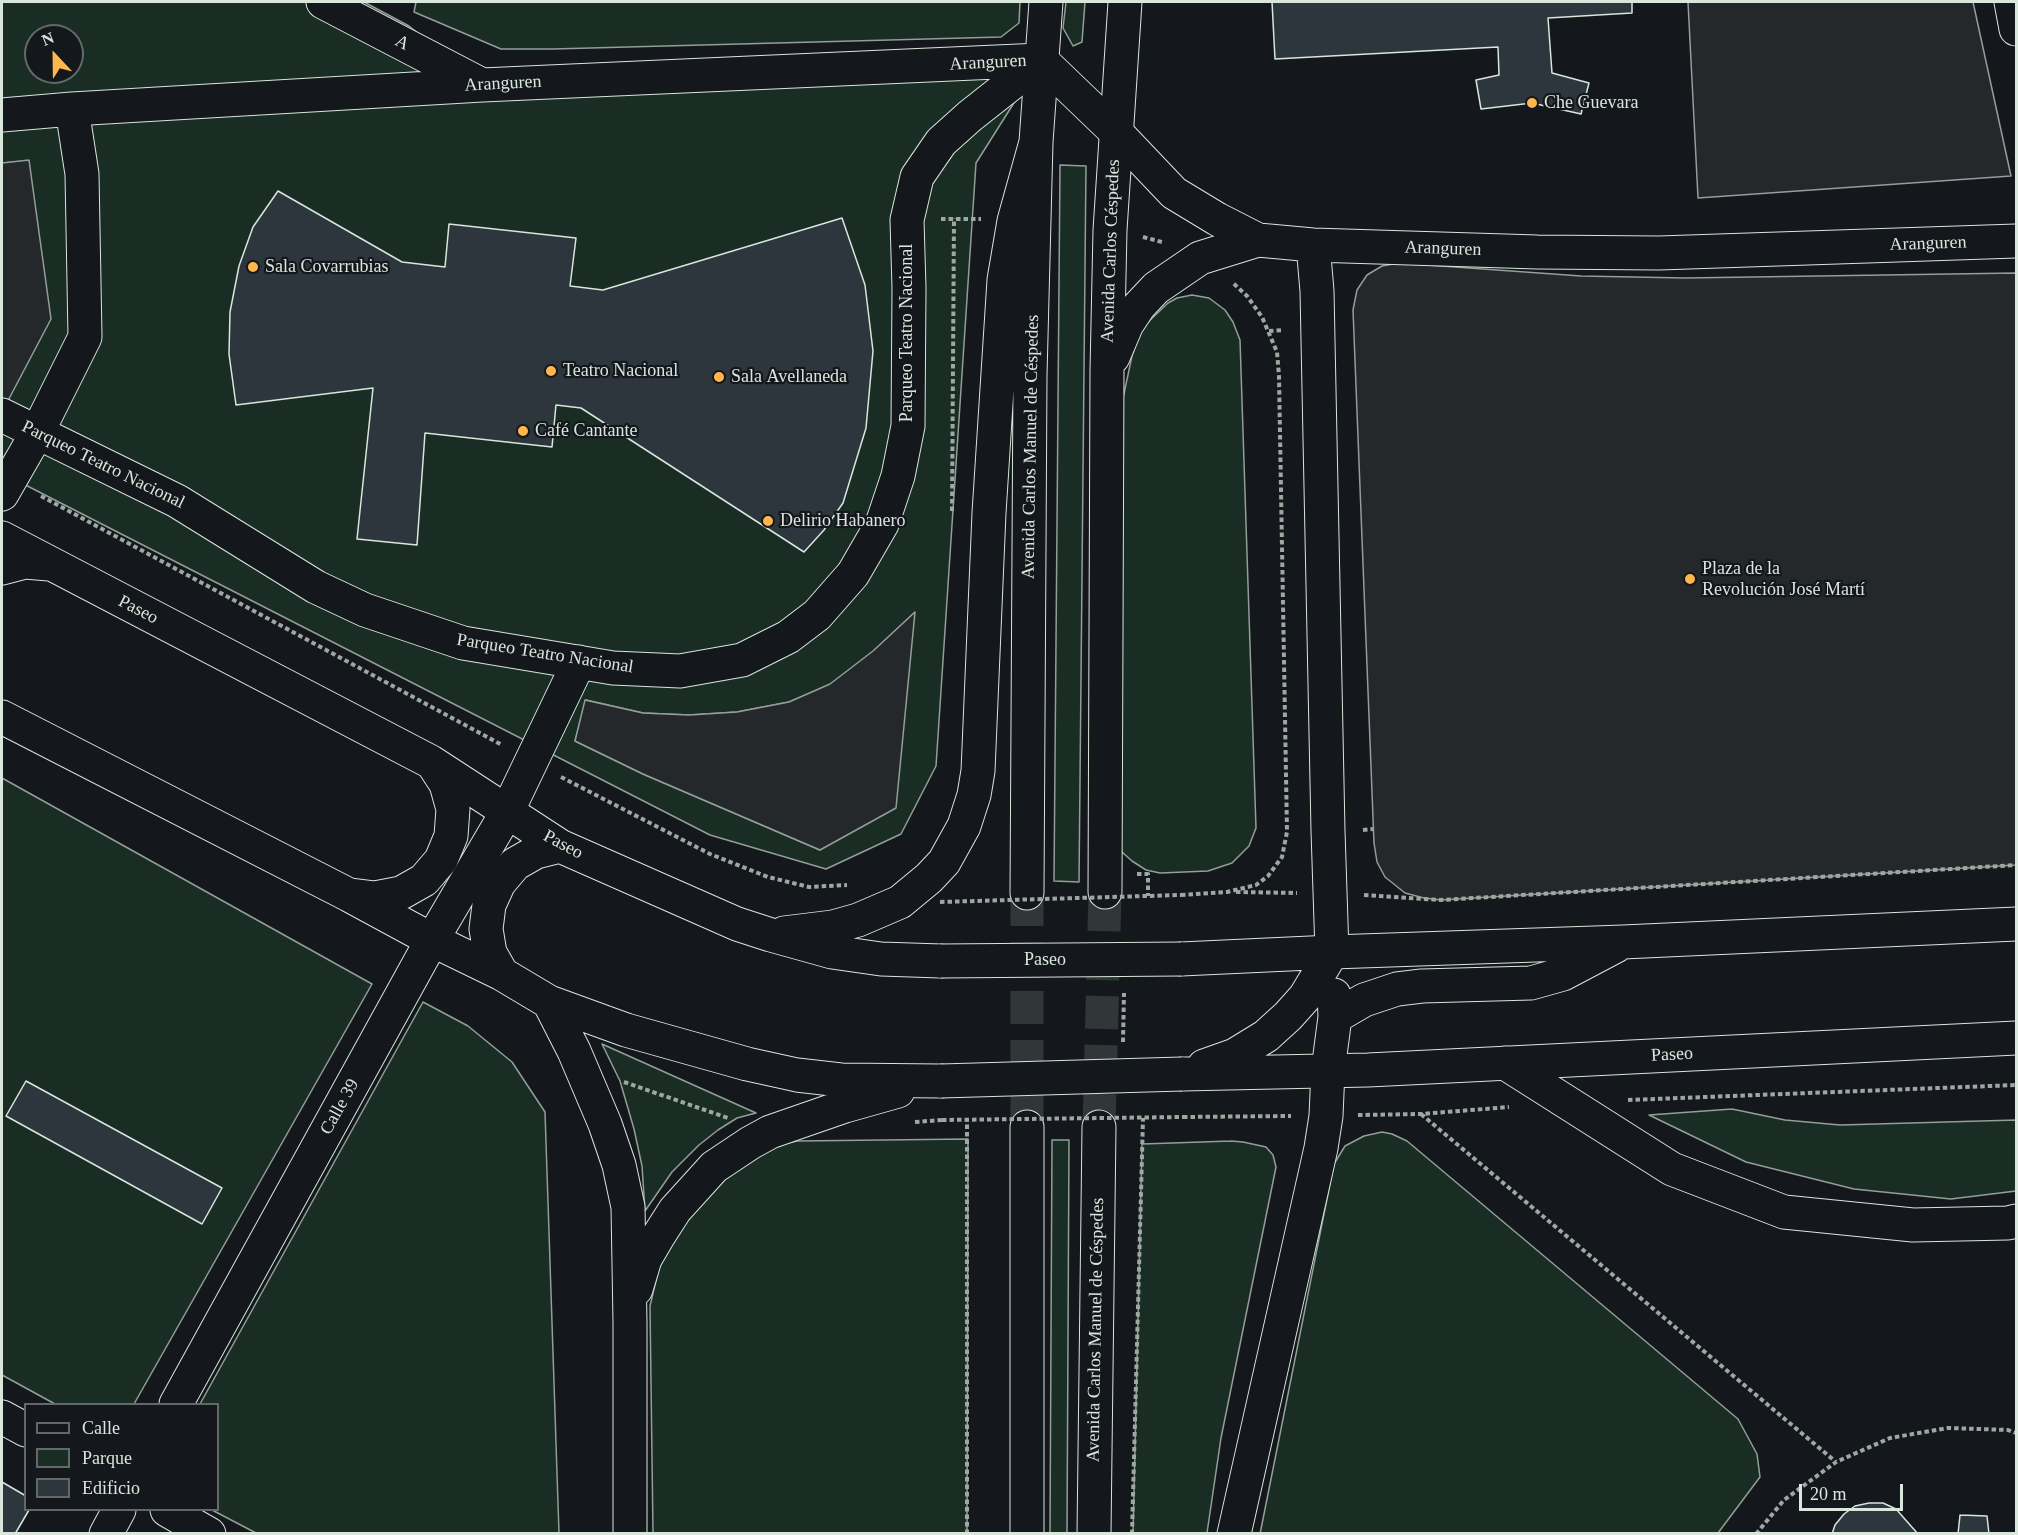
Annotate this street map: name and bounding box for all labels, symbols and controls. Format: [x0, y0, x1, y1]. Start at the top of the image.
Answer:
north arrow [24, 24, 84, 84]
text: N [39, 29, 56, 49]
street label: A [391, 30, 413, 56]
street label: Aranguren [949, 50, 1027, 76]
street label: Aranguren [464, 71, 542, 97]
place label: Che Guevara [1544, 92, 1638, 114]
marker: Che Guevara [1525, 96, 1539, 110]
street label: Avenida Carlos Céspedes [1097, 159, 1125, 343]
street label: Aranguren [1889, 232, 1967, 256]
street label: Aranguren [1404, 237, 1482, 261]
street label: Parqueo Teatro Nacional [896, 244, 918, 422]
place label: Sala Covarrubias [265, 256, 388, 278]
marker: Sala Covarrubias [246, 260, 260, 274]
street label: Avenida Carlos Manuel de Céspedes [1018, 315, 1044, 579]
place label: Teatro Nacional [563, 360, 678, 382]
marker: Teatro Nacional [544, 364, 558, 378]
place label: Sala Avellaneda [731, 366, 847, 388]
marker: Sala Avellaneda [712, 370, 726, 384]
street label: Parqueo Teatro Nacional [18, 416, 188, 514]
place label: Café Cantante [535, 420, 637, 442]
marker: Café Cantante [516, 424, 530, 438]
place label: Delirio Habanero [780, 510, 905, 532]
marker: Delirio Habanero [761, 514, 775, 528]
place label: Plaza de la Revolución José Martí [1702, 558, 1865, 600]
marker: Plaza de la Revolución José Martí [1683, 572, 1697, 586]
street label: Paseo [114, 591, 162, 629]
street label: Parqueo Teatro Nacional [455, 629, 635, 679]
street label: Paseo [539, 826, 587, 864]
street label: Paseo [1024, 949, 1066, 971]
street label: Paseo [1650, 1043, 1694, 1067]
street label: Calle 39 [316, 1075, 364, 1139]
street label: Avenida Carlos Manuel de Céspedes [1083, 1198, 1109, 1462]
legend [24, 1403, 219, 1511]
text: Calle [82, 1418, 120, 1438]
text: Parque [82, 1448, 132, 1468]
scale bar [1802, 1472, 1906, 1510]
text: Edificio [82, 1478, 140, 1498]
text: 20 m [1810, 1484, 1847, 1504]

